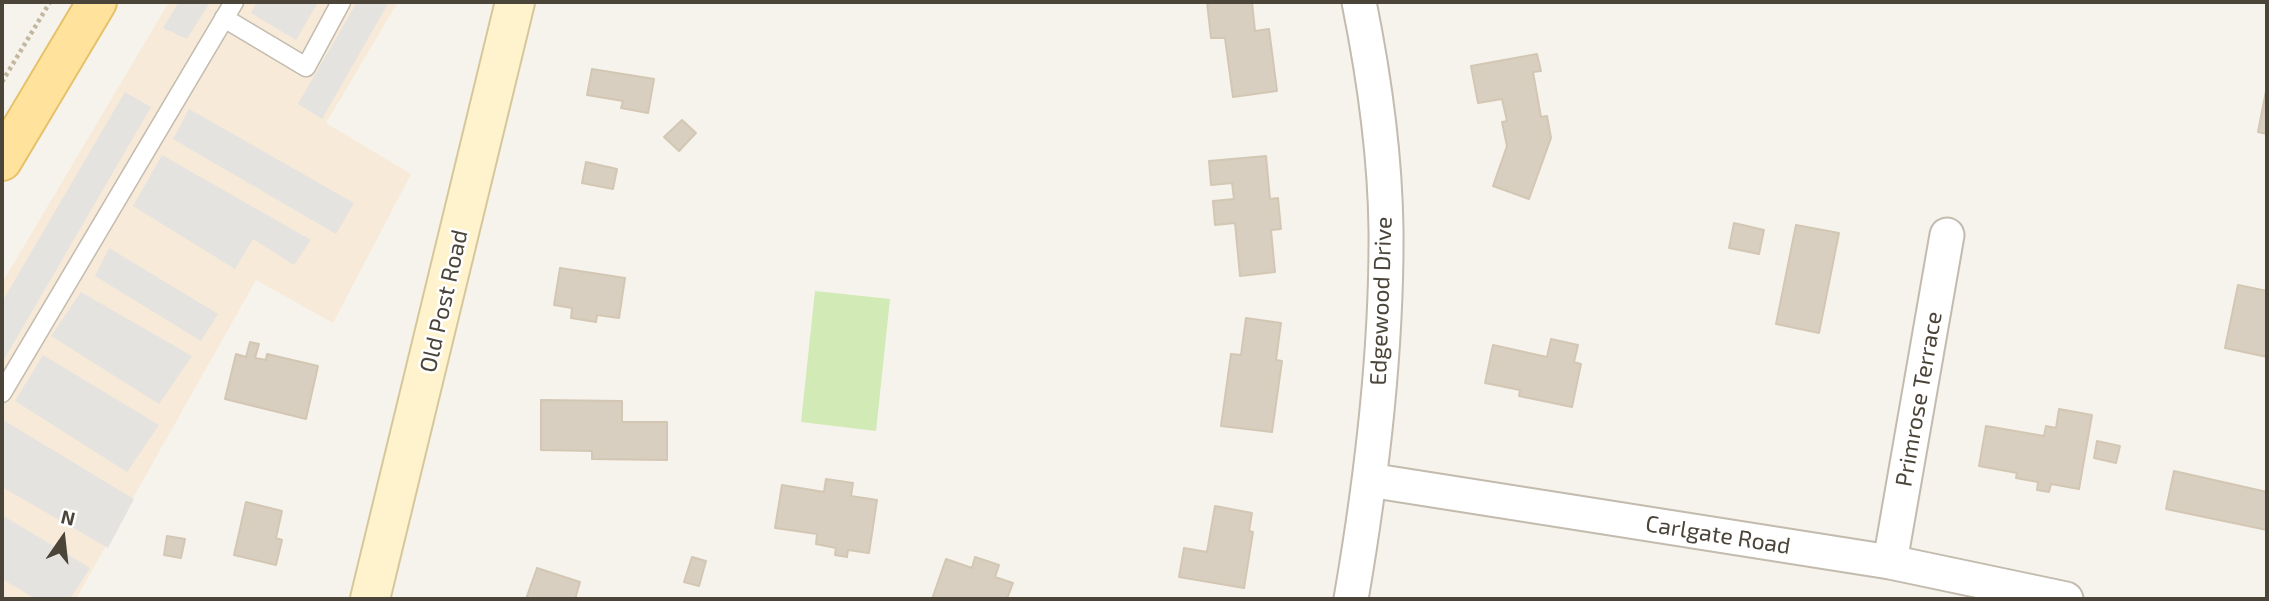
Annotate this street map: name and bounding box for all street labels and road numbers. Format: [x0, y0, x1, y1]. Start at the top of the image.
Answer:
street label: Edgewood Drive [1364, 216, 1398, 386]
street label: Old Post Road [414, 227, 474, 375]
street label: Primrose Terrace [1890, 309, 1948, 489]
street label: Carlgate Road [1644, 510, 1792, 560]

